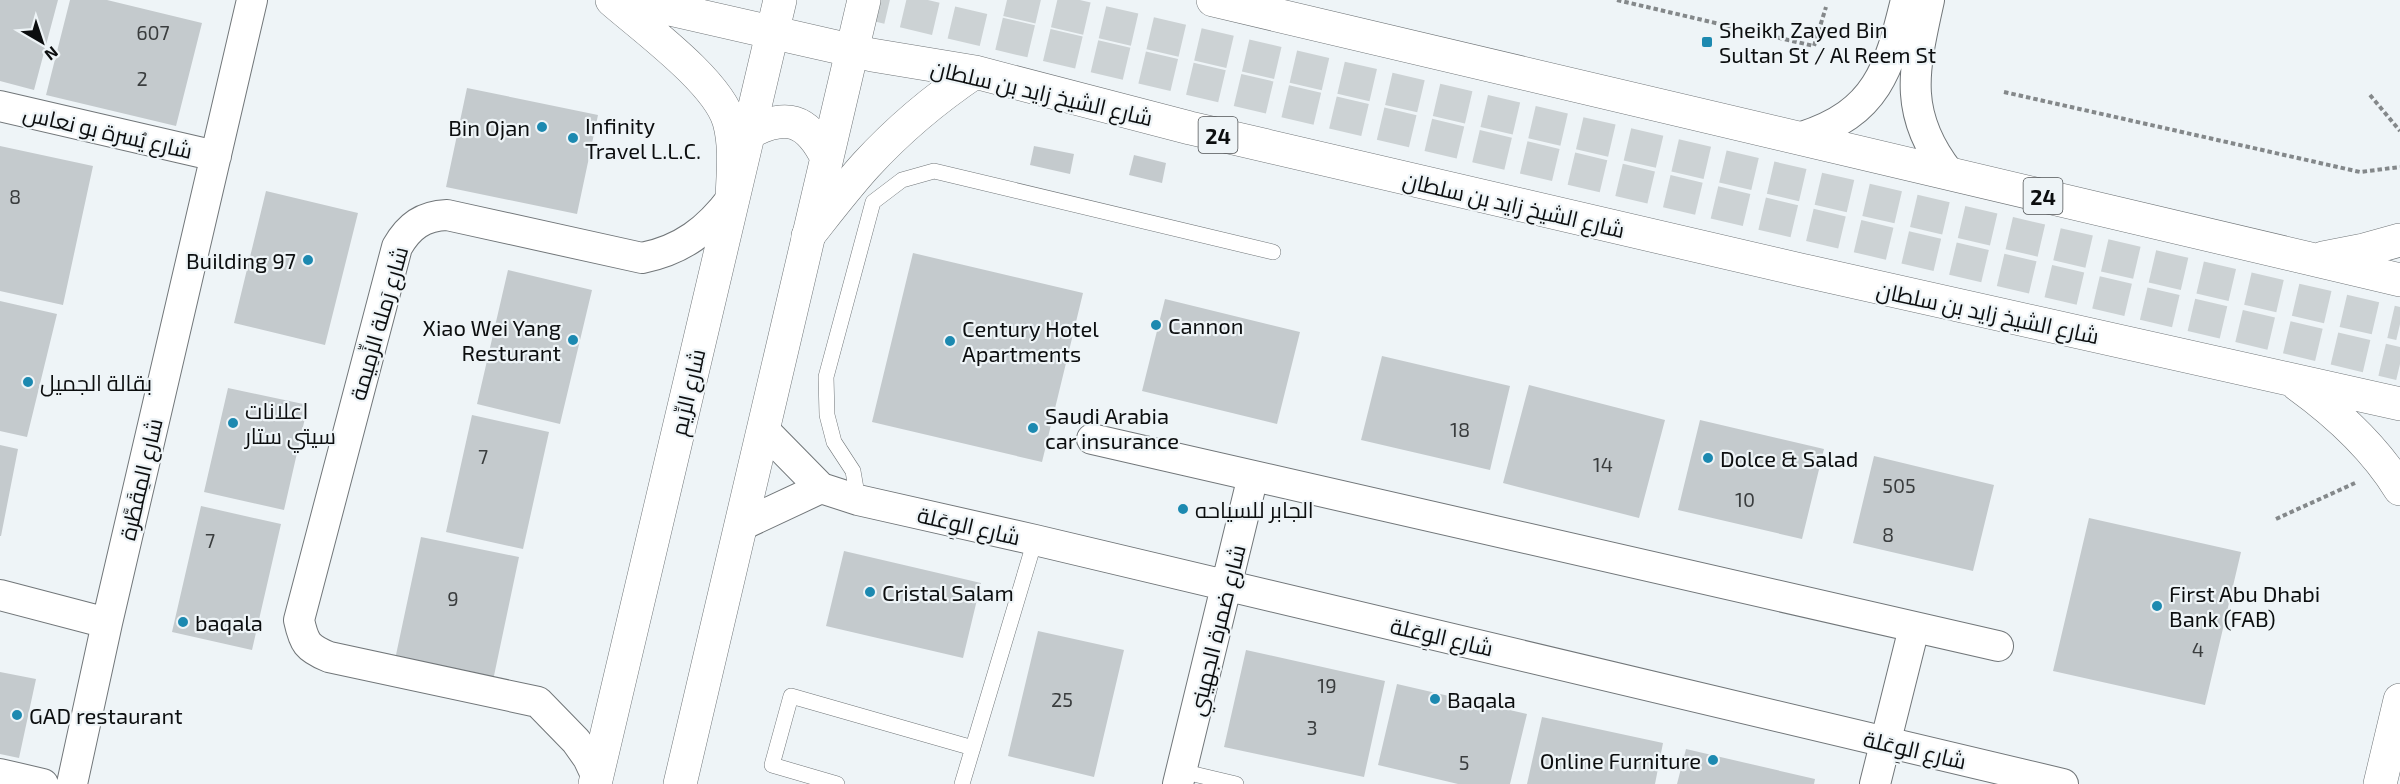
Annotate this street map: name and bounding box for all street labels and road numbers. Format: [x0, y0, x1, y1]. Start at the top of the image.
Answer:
street label: شارع الشيخ زايد بن سلطان [928, 54, 1155, 133]
street label: شارع يُسرة بو نعاس [20, 99, 195, 166]
road number: 24 [1198, 117, 1238, 153]
street label: شارع الشيخ زايد بن سلطان [1400, 166, 1627, 245]
road number: 24 [2024, 178, 2062, 214]
street label: شارع رَملة الزِّمِيمة [343, 243, 415, 404]
street label: شارع الشيخ زايد بن سلطان [1874, 276, 2102, 351]
street label: شارع الرِّيم [664, 346, 713, 439]
street label: شارع المِقَطَّرة [113, 416, 170, 543]
street label: شارع الوِعَلة [914, 501, 1023, 554]
street label: شارع ضمرة الجهيني [1182, 542, 1255, 719]
street label: شارع الوِعَلة [1387, 612, 1496, 665]
street label: شارع الوِعَلة [1860, 725, 1969, 778]

